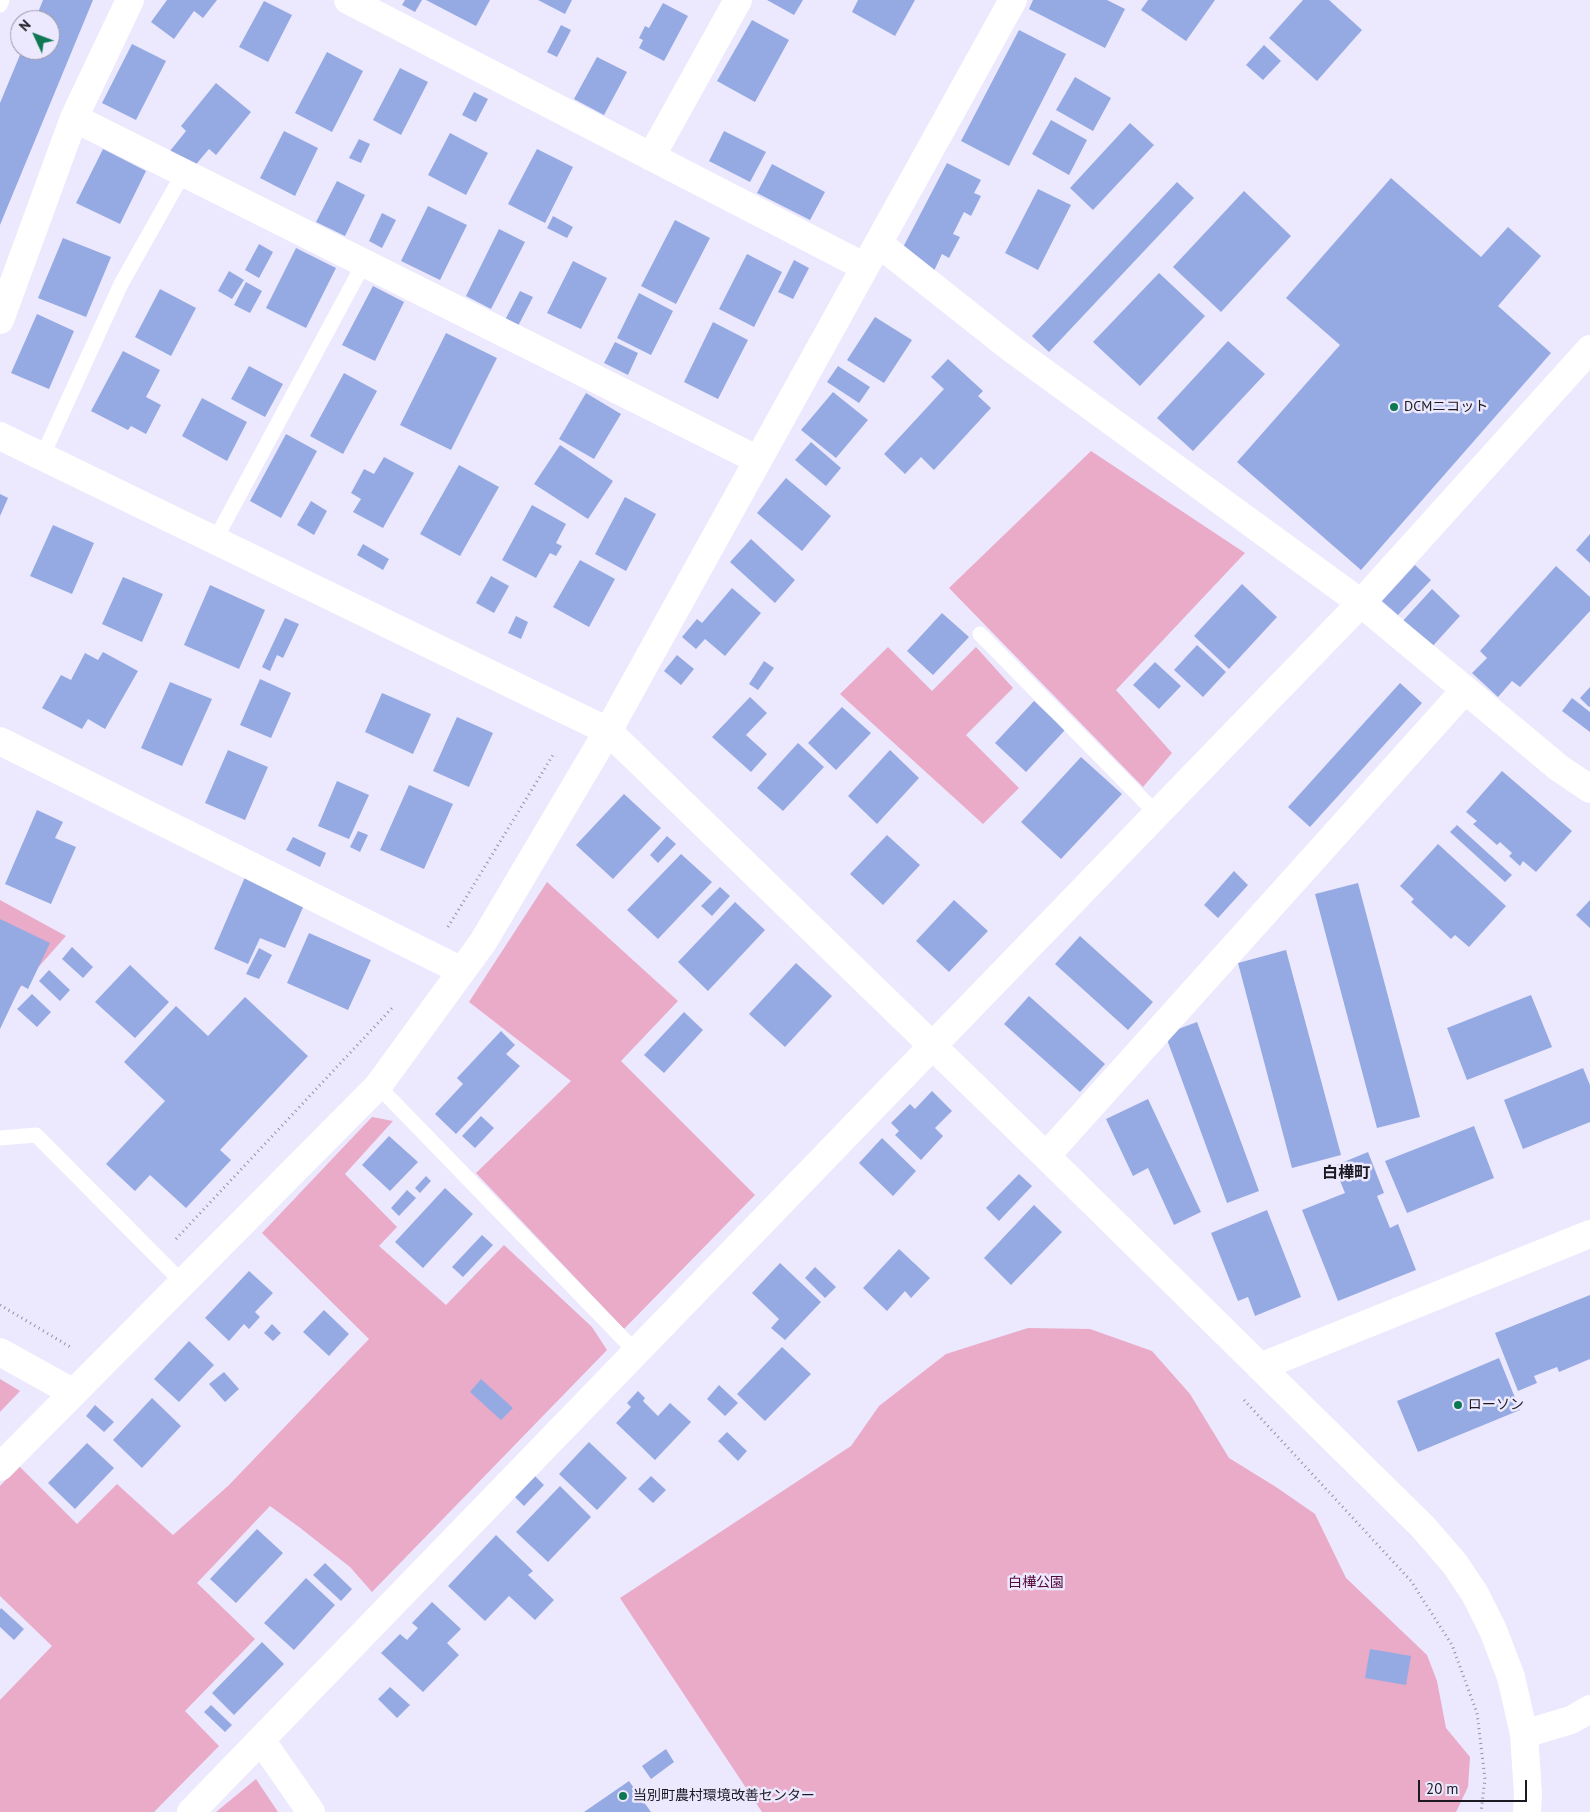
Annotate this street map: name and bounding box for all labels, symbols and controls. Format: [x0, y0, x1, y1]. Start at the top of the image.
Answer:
north arrow [10, 10, 60, 60]
text: N [15, 16, 34, 35]
place label: DCMニコット [1404, 399, 1488, 415]
marker: DCMニコット [1388, 401, 1400, 413]
district label: 白樺町 [1322, 1163, 1370, 1183]
place label: ローソン [1468, 1397, 1524, 1413]
marker: ローソン [1452, 1399, 1464, 1411]
park label: 白樺公園 [1008, 1575, 1064, 1591]
scale bar [1420, 1770, 1529, 1802]
text: 20 m [1426, 1779, 1459, 1798]
place label: 当別町農村環境改善センター [633, 1788, 815, 1804]
marker: 当別町農村環境改善センター [617, 1790, 629, 1802]

